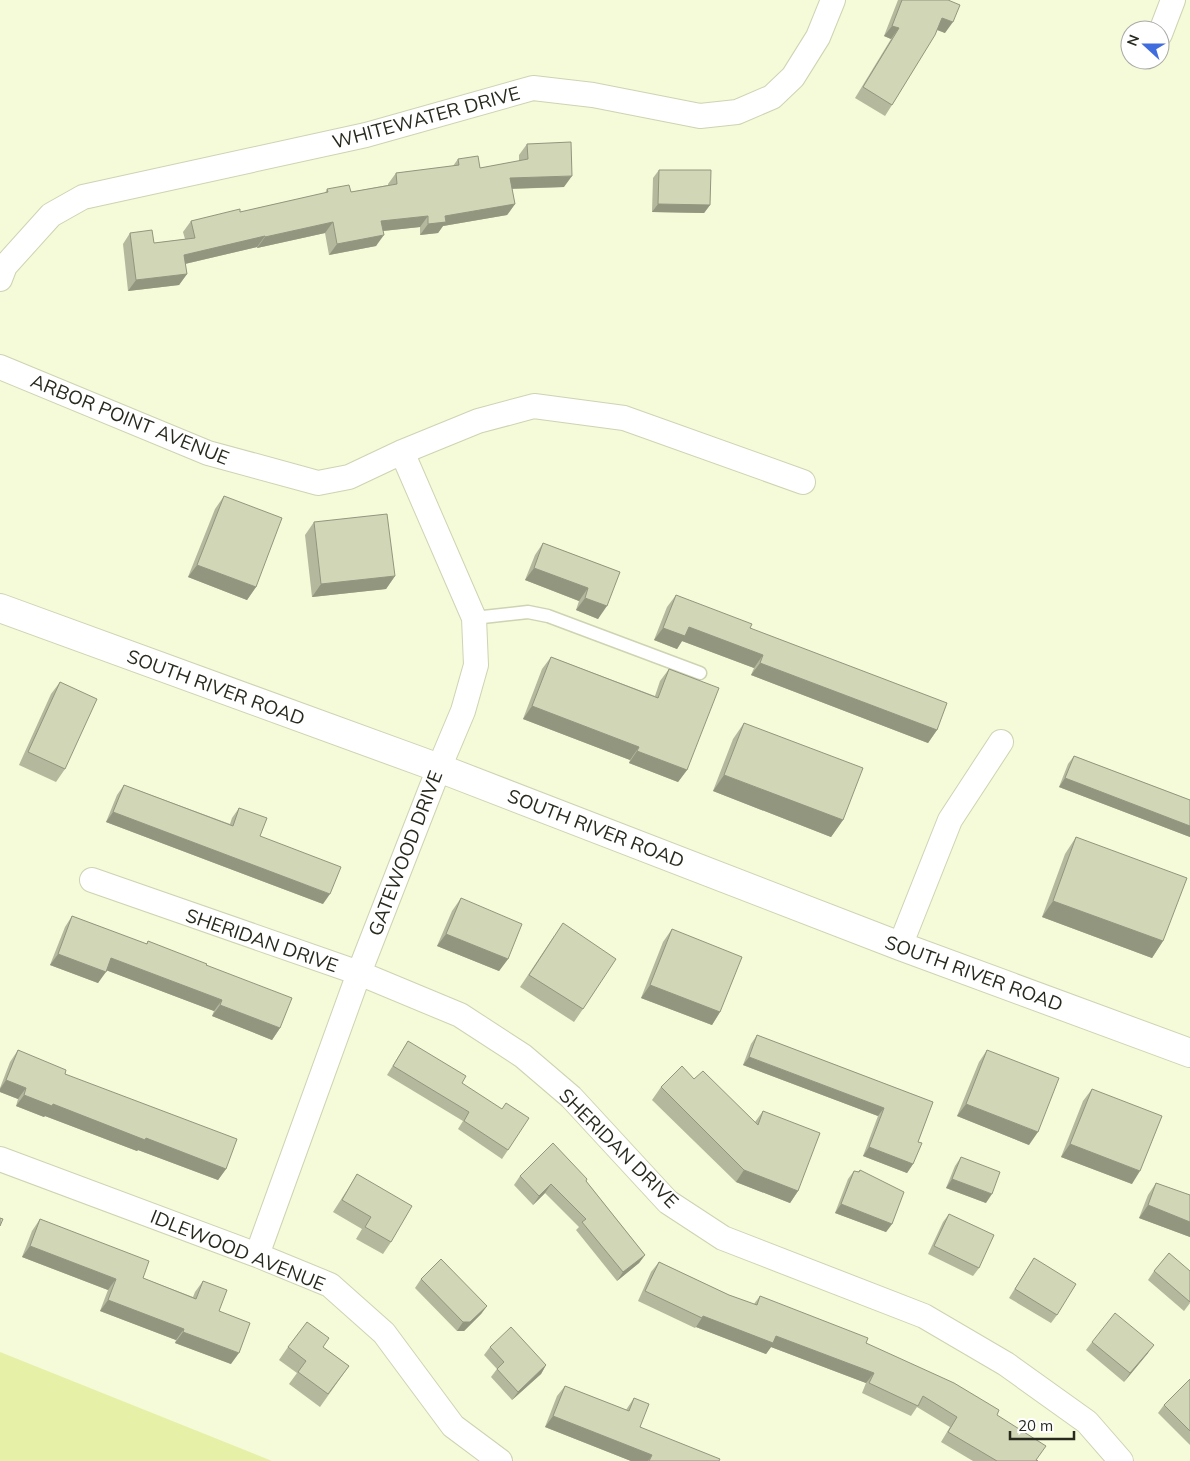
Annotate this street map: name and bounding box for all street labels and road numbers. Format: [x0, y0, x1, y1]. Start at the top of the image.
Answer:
street label: WHITEWATER DRIVE [330, 80, 522, 154]
street label: ARBOR POINT AVENUE [27, 368, 233, 470]
street label: SOUTH RIVER ROAD [124, 644, 308, 730]
street label: GATEWOOD DRIVE [362, 767, 448, 939]
street label: SOUTH RIVER ROAD [504, 783, 688, 873]
street label: SHERIDAN DRIVE [183, 903, 341, 977]
street label: SOUTH RIVER ROAD [882, 930, 1066, 1016]
street label: SHERIDAN DRIVE [554, 1083, 684, 1213]
street label: IDLEWOOD AVENUE [147, 1204, 329, 1296]

